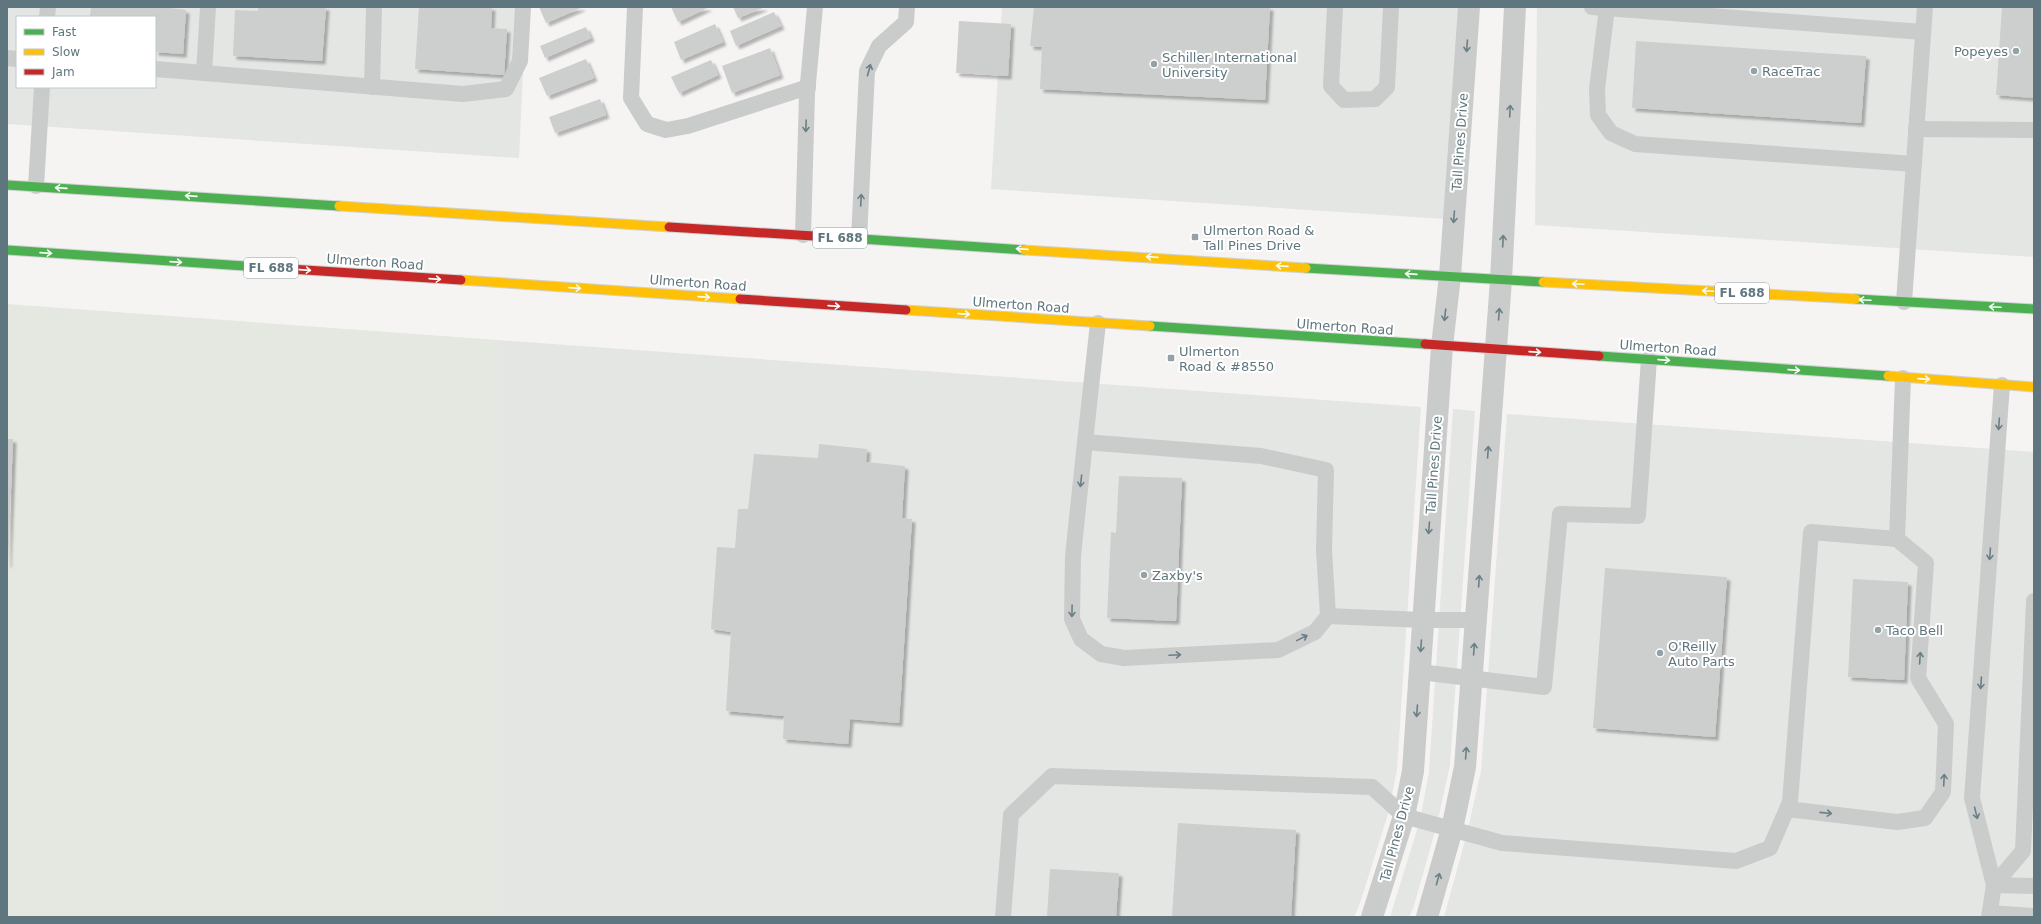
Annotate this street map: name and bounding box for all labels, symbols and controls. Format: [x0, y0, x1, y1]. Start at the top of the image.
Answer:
legend [16, 16, 156, 88]
text: Fast [52, 25, 76, 39]
one-way arrow [1463, 39, 1470, 52]
place label: Popeyes [1954, 44, 2008, 59]
text: Slow [52, 45, 80, 59]
marker: Popeyes [2011, 46, 2021, 56]
place label: Schiller International University [1162, 50, 1297, 80]
marker: Schiller International University [1149, 59, 1159, 69]
one-way arrow [866, 64, 873, 77]
place label: RaceTrac [1762, 64, 1820, 79]
text: Jam [51, 65, 75, 79]
marker: RaceTrac [1749, 66, 1759, 76]
street label: Tall Pines Drive [1449, 93, 1471, 192]
one-way arrow [1506, 105, 1513, 118]
one-way arrow [802, 119, 810, 132]
one-way arrow [55, 184, 68, 192]
one-way arrow [184, 193, 197, 200]
one-way arrow [858, 194, 865, 207]
one-way arrow [1451, 210, 1458, 223]
place label: Ulmerton Road & Tall Pines Drive [1202, 223, 1314, 253]
road number: FL 688 [813, 228, 867, 248]
marker: Ulmerton Road & Tall Pines Drive [1190, 232, 1200, 242]
one-way arrow [1500, 235, 1507, 248]
one-way arrow [1016, 246, 1029, 253]
one-way arrow [39, 249, 52, 256]
street label: Ulmerton Road [326, 251, 424, 273]
one-way arrow [1146, 254, 1159, 261]
one-way arrow [169, 258, 182, 265]
road number: FL 688 [244, 258, 298, 278]
one-way arrow [1276, 262, 1289, 269]
one-way arrow [298, 267, 311, 274]
one-way arrow [1405, 270, 1418, 277]
street label: Ulmerton Road [649, 272, 747, 294]
one-way arrow [428, 275, 441, 282]
one-way arrow [1572, 280, 1585, 287]
road number: FL 688 [1715, 283, 1769, 303]
one-way arrow [568, 285, 581, 292]
one-way arrow [1702, 287, 1715, 295]
one-way arrow [697, 293, 710, 300]
street label: Ulmerton Road [972, 294, 1070, 316]
one-way arrow [1859, 296, 1872, 303]
one-way arrow [827, 302, 840, 309]
one-way arrow [1989, 303, 2002, 311]
one-way arrow [1442, 308, 1449, 321]
one-way arrow [1495, 308, 1502, 321]
one-way arrow [957, 311, 970, 318]
street label: Ulmerton Road [1296, 316, 1394, 338]
street label: Ulmerton Road [1619, 337, 1717, 359]
place label: Ulmerton Road & #8550 [1179, 344, 1274, 374]
one-way arrow [1528, 348, 1541, 355]
marker: Ulmerton Road & #8550 [1166, 353, 1176, 363]
one-way arrow [1658, 357, 1671, 364]
one-way arrow [1787, 366, 1800, 373]
one-way arrow [1917, 376, 1930, 383]
street label: Tall Pines Drive [1423, 416, 1445, 515]
one-way arrow [1996, 417, 2003, 430]
one-way arrow [1485, 446, 1492, 459]
one-way arrow [1077, 474, 1084, 487]
one-way arrow [1426, 521, 1433, 534]
one-way arrow [1987, 547, 1994, 560]
place label: Zaxby's [1152, 568, 1203, 583]
marker: Zaxby's [1139, 570, 1149, 580]
one-way arrow [1475, 575, 1483, 588]
one-way arrow [1068, 604, 1076, 617]
place label: Taco Bell [1885, 623, 1943, 638]
marker: Taco Bell [1873, 625, 1883, 635]
one-way arrow [1296, 634, 1308, 641]
one-way arrow [1418, 639, 1425, 652]
place label: O'Reilly Auto Parts [1668, 639, 1735, 669]
one-way arrow [1470, 643, 1477, 656]
marker: O'Reilly Auto Parts [1655, 648, 1665, 658]
one-way arrow [1168, 652, 1181, 659]
one-way arrow [1916, 652, 1923, 665]
one-way arrow [1977, 676, 1984, 689]
one-way arrow [1413, 704, 1420, 717]
one-way arrow [1463, 747, 1470, 760]
one-way arrow [1940, 774, 1947, 787]
street label: Tall Pines Drive [1377, 785, 1417, 884]
one-way arrow [1973, 806, 1980, 819]
one-way arrow [1819, 810, 1832, 817]
one-way arrow [1435, 873, 1442, 886]

